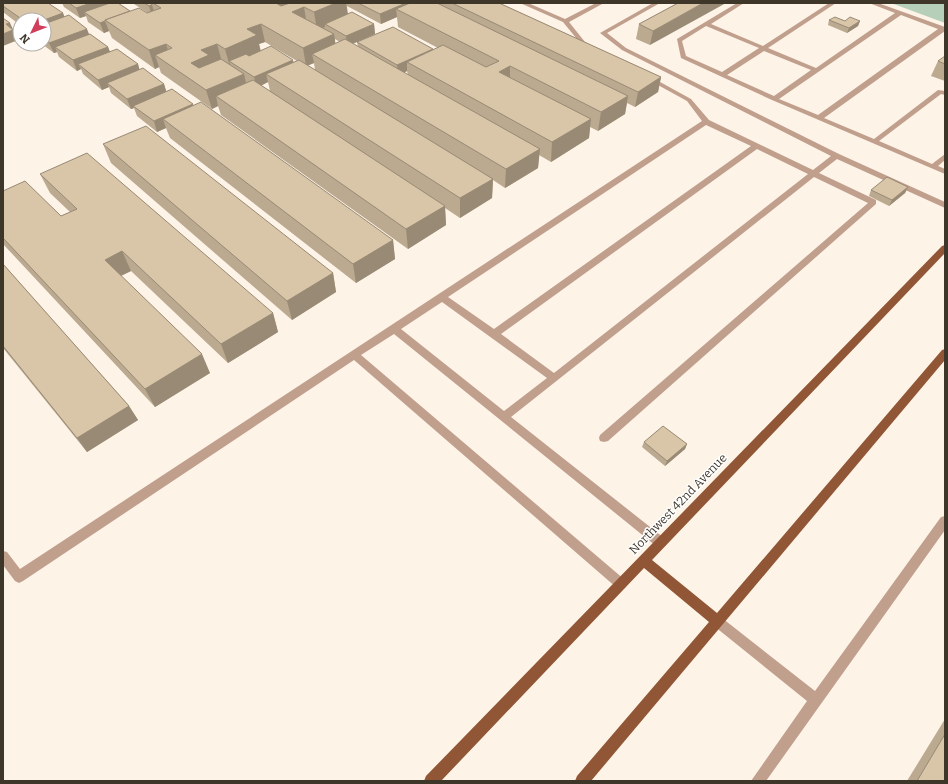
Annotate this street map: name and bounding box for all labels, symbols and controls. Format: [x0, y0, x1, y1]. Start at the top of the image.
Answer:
north arrow [12, 12, 52, 52]
text: N [17, 31, 33, 46]
street label: Northwest 42nd Avenue [626, 451, 730, 557]

